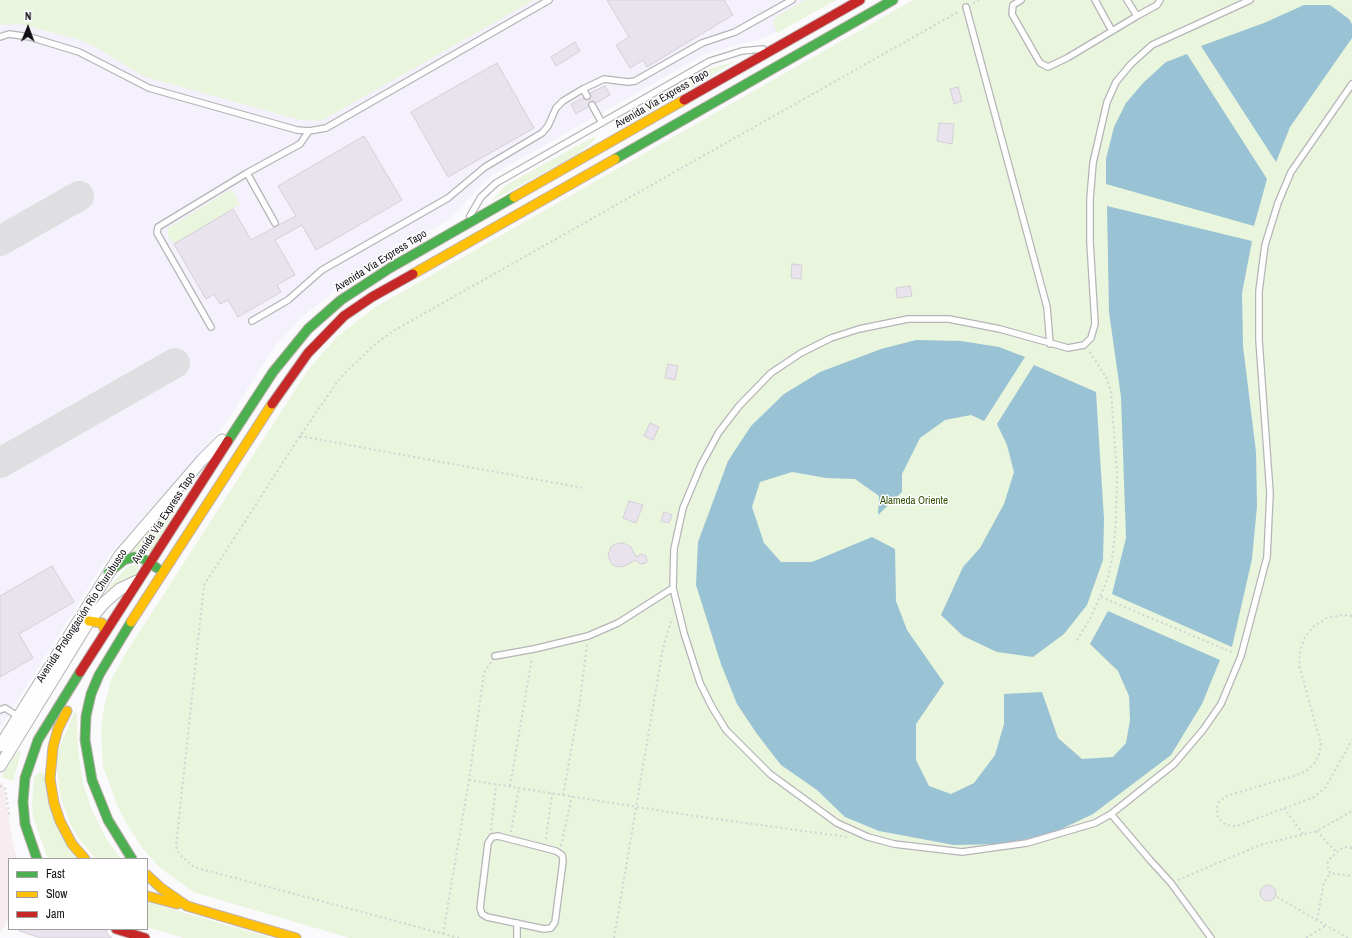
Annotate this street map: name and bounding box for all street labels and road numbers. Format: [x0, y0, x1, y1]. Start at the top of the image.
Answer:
street label: Avenida Vía Express Tapo [613, 67, 711, 131]
street label: Avenida Vía Express Tapo [332, 227, 430, 295]
street label: Avenida Vía Express Tapo [130, 470, 198, 566]
street label: Avenida Prolongación Río Churubusco [34, 547, 130, 685]

